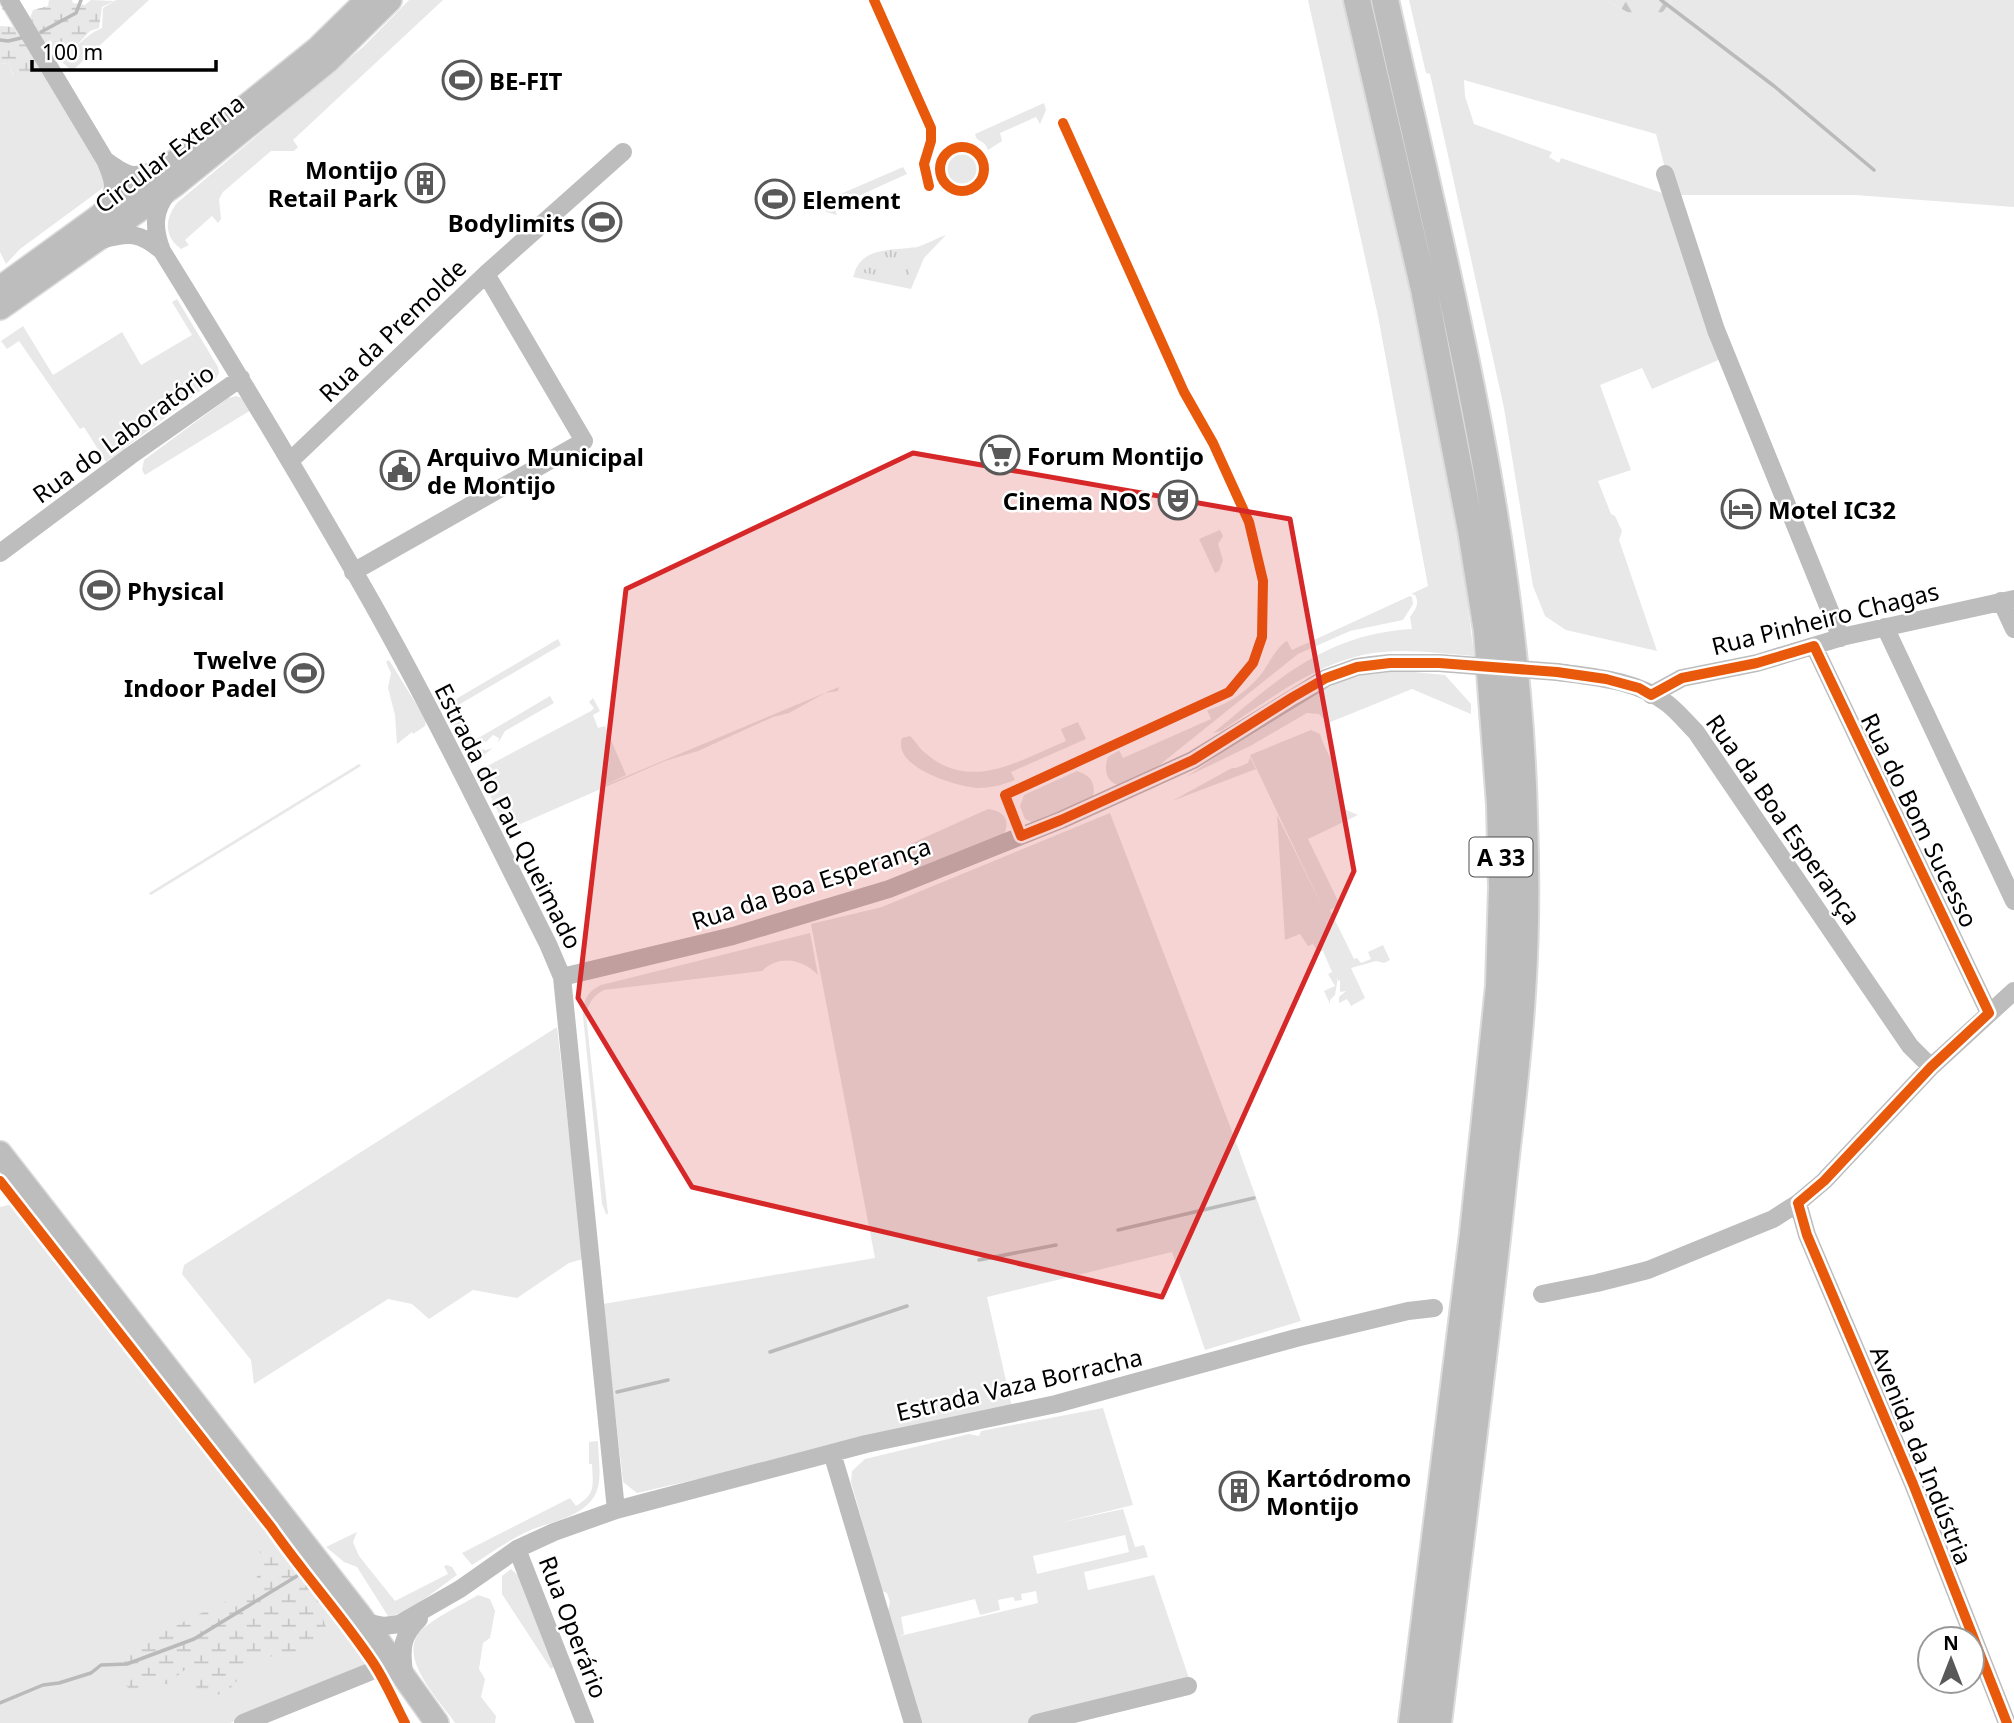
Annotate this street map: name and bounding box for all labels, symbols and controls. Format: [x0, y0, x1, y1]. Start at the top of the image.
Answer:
scale bar [32, 28, 215, 72]
text: 100 m [42, 38, 103, 66]
sports icon: BE-FIT [441, 59, 483, 101]
place label: BE-FIT [489, 64, 563, 97]
street label: Circular Externa [87, 86, 251, 220]
place label: Montijo Retail Park [268, 153, 398, 214]
building icon: Montijo Retail Park [404, 162, 446, 204]
sports icon: Element [754, 178, 796, 220]
place label: Element [802, 183, 901, 216]
sports icon: Bodylimits [581, 201, 623, 243]
place label: Bodylimits [448, 206, 575, 239]
street label: Rua da Premolde [311, 251, 473, 409]
street label: Rua do Laboratório [26, 356, 220, 510]
supermarket icon: Forum Montijo [979, 434, 1021, 476]
place label: Forum Montijo [1027, 439, 1204, 472]
place label: Arquivo Municipal de Montijo [427, 440, 644, 501]
public building icon: Arquivo Municipal de Montijo [379, 449, 421, 491]
theatre icon: Cinema NOS [1157, 479, 1199, 521]
place label: Cinema NOS [1003, 484, 1151, 517]
hotel icon: Motel IC32 [1720, 488, 1762, 530]
place label: Motel IC32 [1768, 493, 1896, 526]
sports icon: Physical [79, 569, 121, 611]
place label: Physical [127, 574, 224, 607]
street label: Rua Pinheiro Chagas [1708, 574, 1942, 662]
place label: Twelve Indoor Padel [124, 643, 277, 704]
sports icon: Twelve Indoor Padel [283, 652, 325, 694]
street label: Estrada do Pau Queimado [428, 678, 590, 954]
street label: Rua da Boa Esperança [1699, 707, 1869, 931]
street label: Rua do Bom Sucesso [1854, 707, 1986, 933]
street label: Rua da Boa Esperança [687, 829, 935, 937]
road number: A 33 [1470, 838, 1532, 876]
street label: Estrada Vaza Borracha [893, 1340, 1145, 1428]
street label: Avenida da Indústria [1863, 1341, 1981, 1569]
place label: Kartódromo Montijo [1266, 1461, 1411, 1522]
building icon: Kartódromo Montijo [1218, 1470, 1260, 1512]
street label: Rua Operário [532, 1551, 616, 1703]
north arrow [1916, 1625, 1986, 1695]
text: N [1943, 1630, 1959, 1656]

